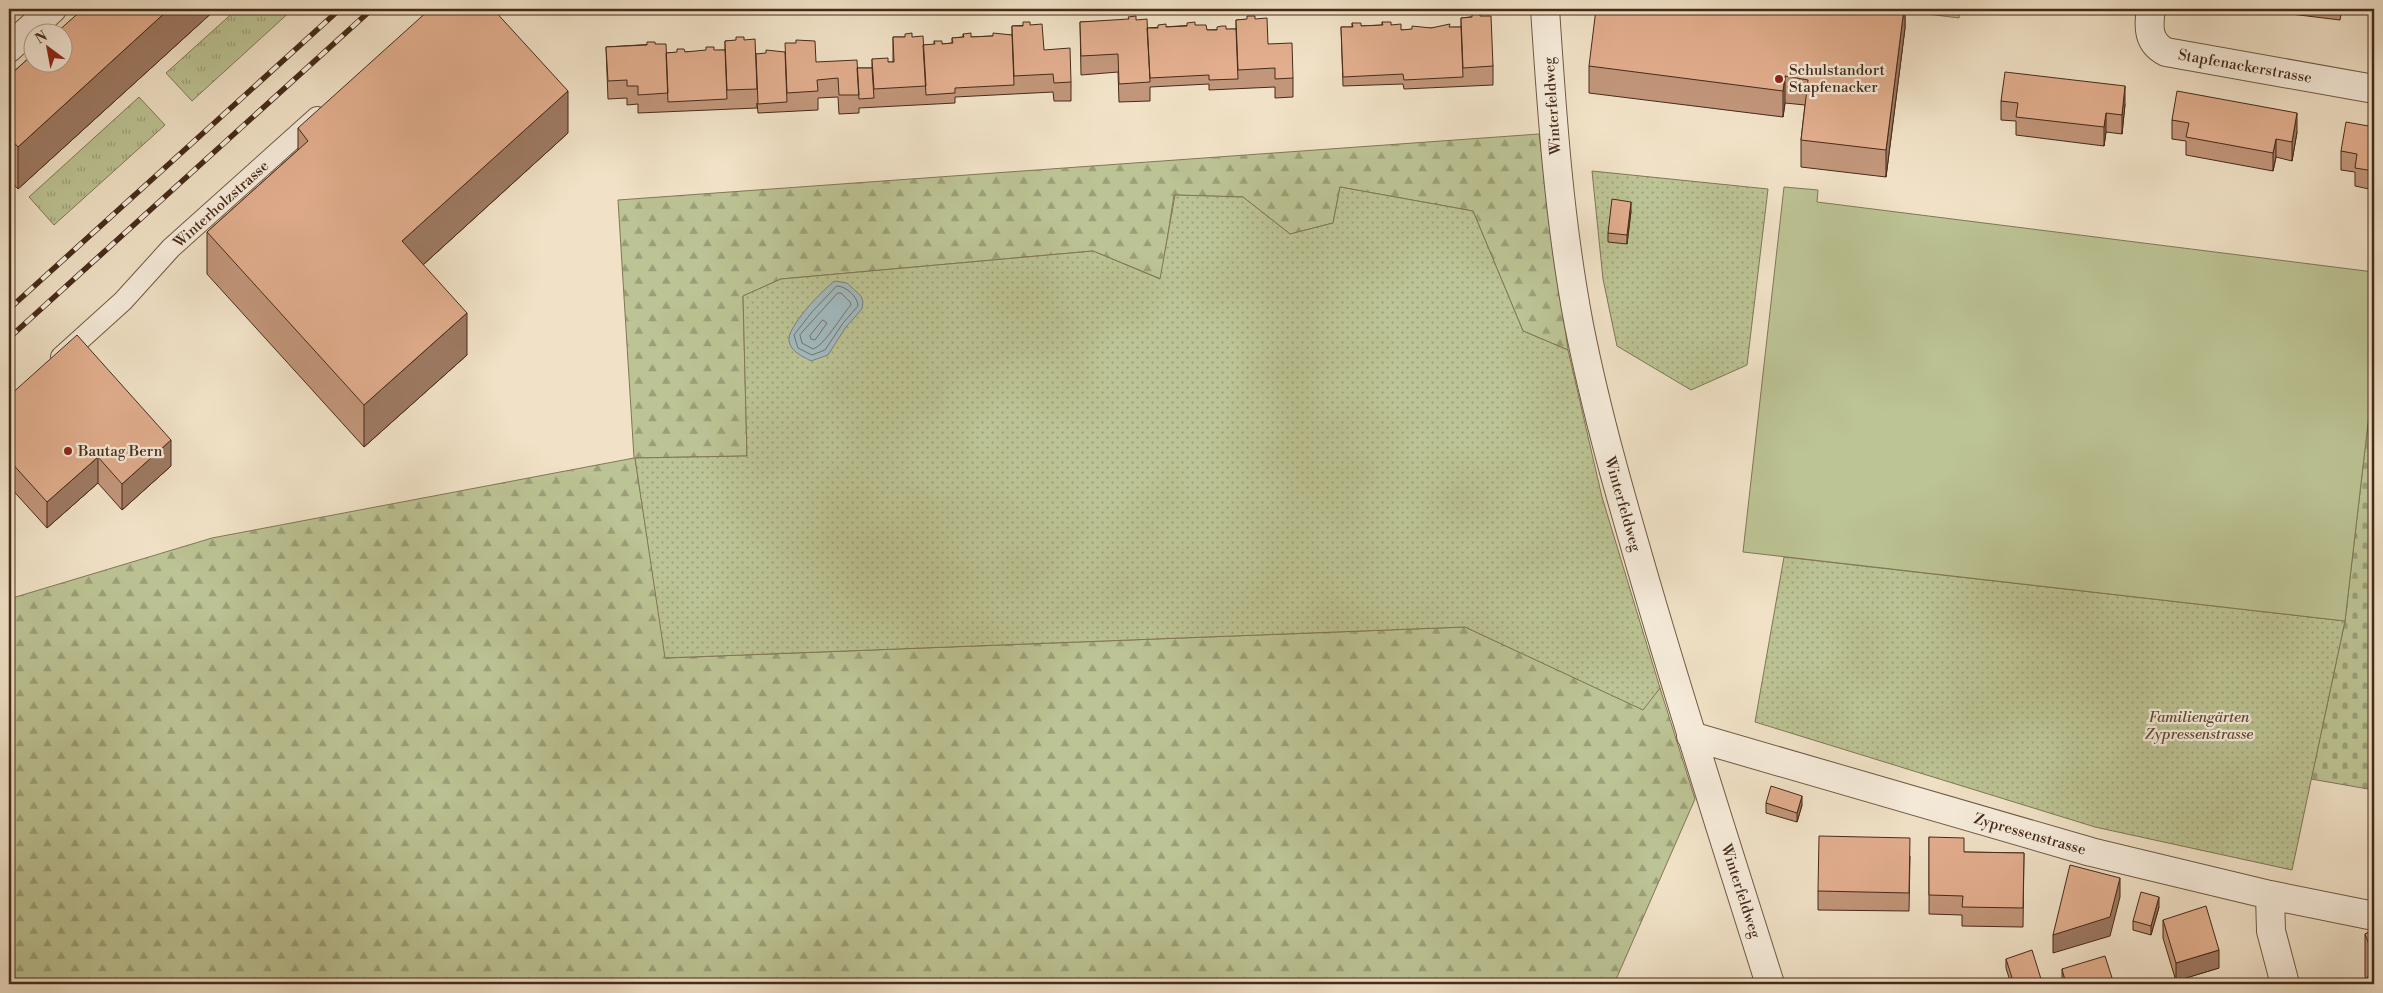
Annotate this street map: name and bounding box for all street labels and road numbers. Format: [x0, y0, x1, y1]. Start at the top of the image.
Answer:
street label: Stapfenackerstrasse [2177, 45, 2313, 88]
street label: Winterfeldweg [1540, 56, 1565, 156]
street label: Winterholzstrasse [169, 157, 273, 253]
street label: Winterfeldweg [1600, 453, 1645, 554]
street label: Zypressenstrasse [1972, 809, 2088, 860]
street label: Winterfeldweg [1716, 841, 1765, 941]

